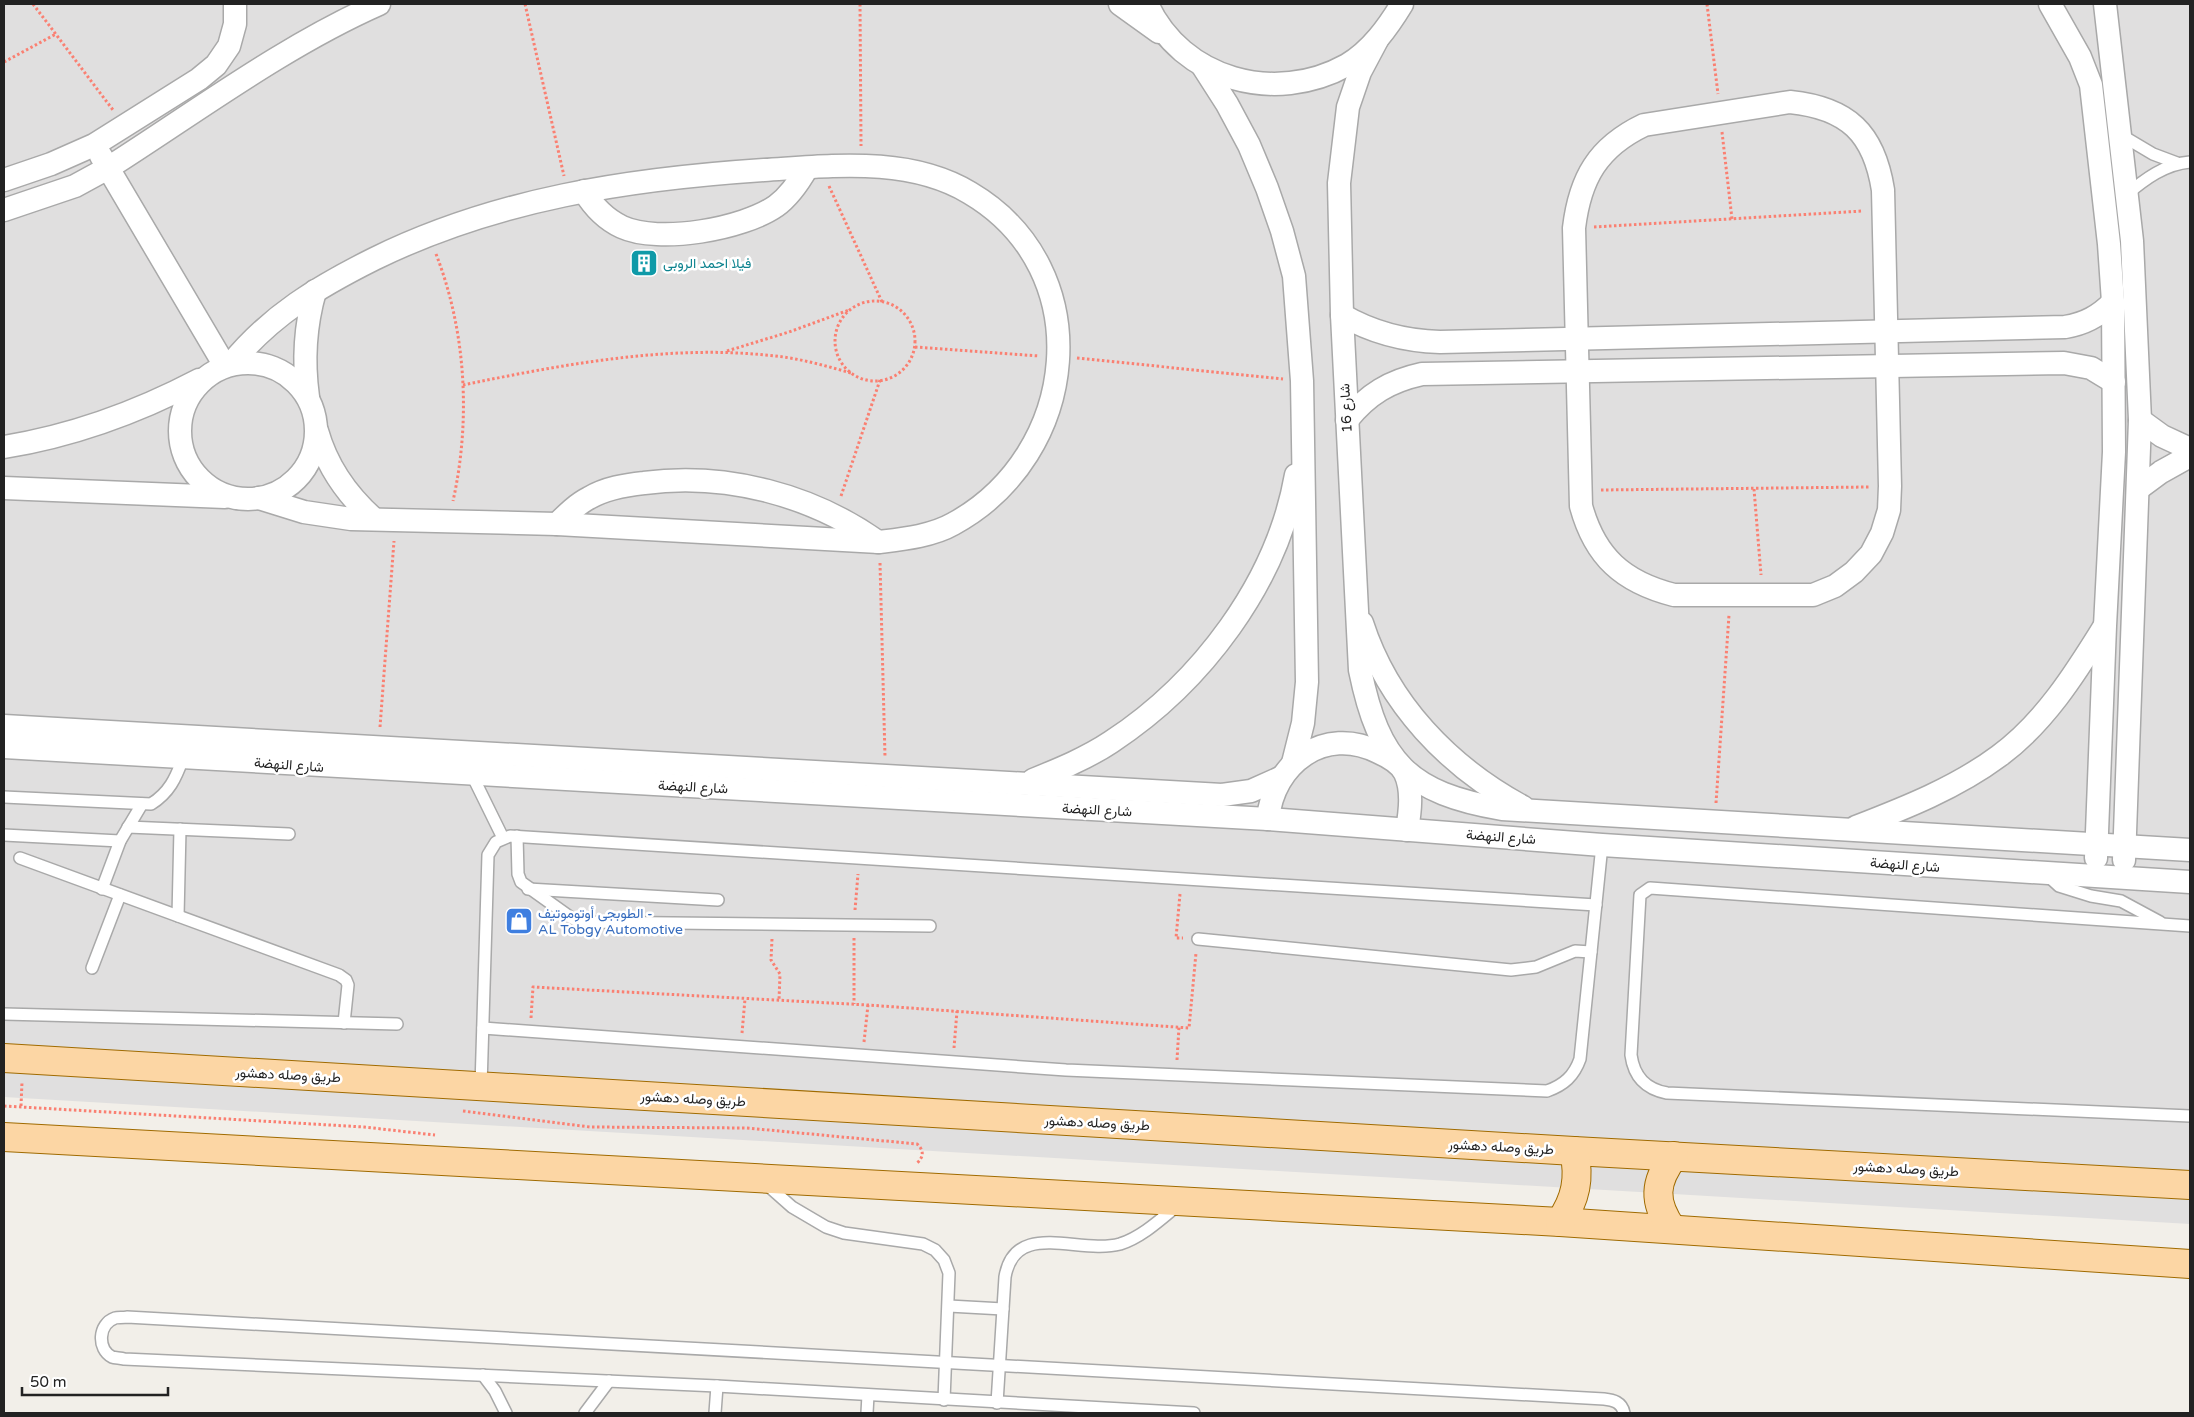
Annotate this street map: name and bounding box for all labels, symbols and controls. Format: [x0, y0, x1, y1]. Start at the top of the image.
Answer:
building icon: فيلا احمد الروبى [629, 248, 659, 278]
place label: فيلا احمد الروبى [663, 255, 752, 272]
street label: شارع 16 [1336, 383, 1358, 433]
street label: شارع النهضة [253, 754, 325, 778]
street label: شارع النهضة [657, 777, 728, 799]
street label: شارع النهضة [1061, 800, 1132, 822]
street label: شارع النهضة [1465, 826, 1537, 850]
street label: شارع النهضة [1869, 854, 1941, 878]
place label: الطوبجى أوتوموتيف - AL Tobgy Automotive [538, 905, 683, 938]
shop icon: الطوبجى أوتوموتيف - AL Tobgy Automotive [504, 906, 534, 936]
street label: طريق وصله دهشور [234, 1064, 341, 1086]
street label: طريق وصله دهشور [639, 1088, 746, 1110]
street label: طريق وصله دهشور [1043, 1112, 1150, 1134]
street label: طريق وصله دهشور [1447, 1136, 1554, 1158]
street label: طريق وصله دهشور [1852, 1158, 1959, 1180]
scale bar [22, 1364, 169, 1396]
text: 50 m [30, 1373, 67, 1391]

